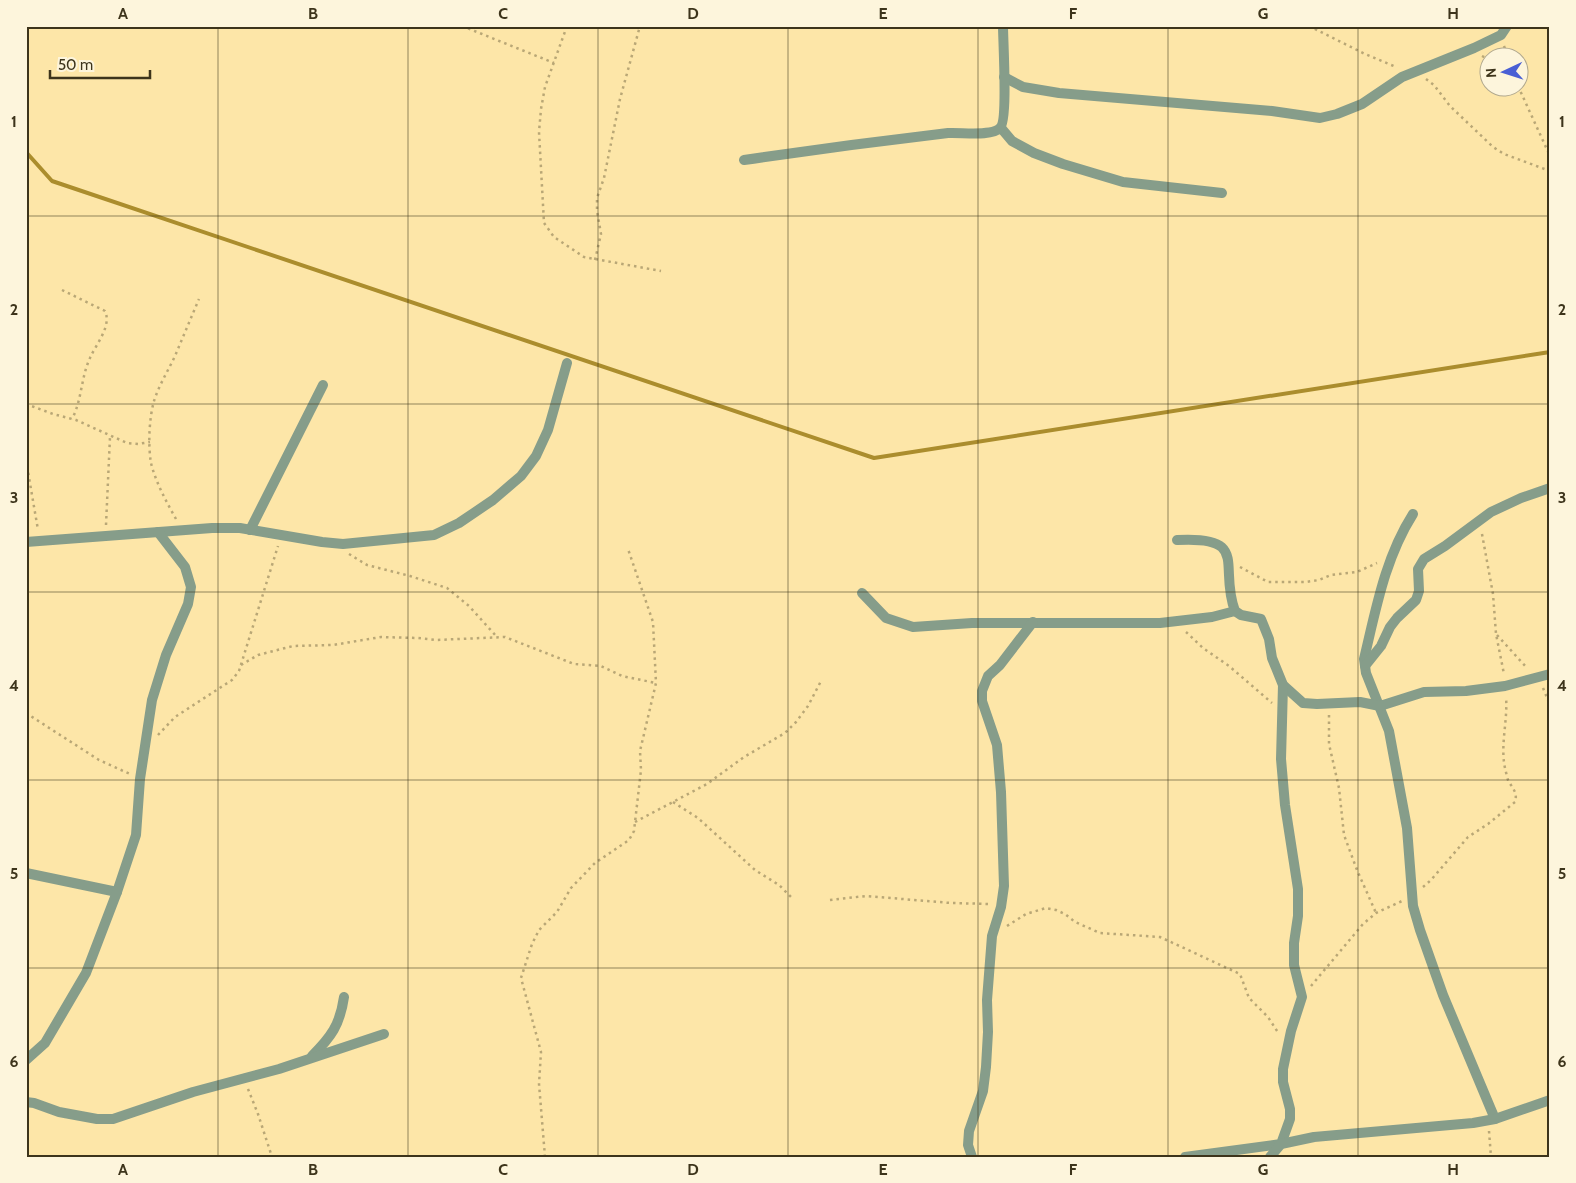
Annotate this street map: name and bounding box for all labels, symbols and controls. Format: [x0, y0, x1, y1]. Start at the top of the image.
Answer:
text: A [118, 4, 128, 23]
text: B [308, 4, 318, 23]
text: C [498, 4, 508, 23]
text: D [687, 4, 699, 23]
text: E [878, 4, 888, 23]
text: F [1069, 4, 1078, 23]
text: G [1258, 4, 1268, 23]
text: H [1447, 4, 1459, 23]
scale bar [50, 48, 150, 80]
north arrow [1478, 48, 1528, 98]
text: 50 m [58, 56, 93, 74]
text: N [1482, 67, 1500, 78]
text: 1 [11, 112, 17, 131]
text: 1 [1559, 112, 1565, 131]
text: 2 [10, 300, 18, 319]
text: 2 [1558, 300, 1566, 319]
text: 3 [10, 488, 18, 507]
text: 3 [1558, 488, 1566, 507]
text: 4 [9, 676, 19, 695]
text: 4 [1557, 676, 1567, 695]
text: 5 [10, 864, 18, 883]
text: 5 [1558, 864, 1566, 883]
text: 6 [10, 1052, 19, 1071]
text: 6 [1558, 1052, 1567, 1071]
text: A [118, 1160, 128, 1179]
text: B [308, 1160, 318, 1179]
text: C [498, 1160, 508, 1179]
text: D [687, 1160, 699, 1179]
text: E [878, 1160, 888, 1179]
text: F [1069, 1160, 1078, 1179]
text: G [1258, 1160, 1268, 1179]
text: H [1447, 1160, 1459, 1179]

